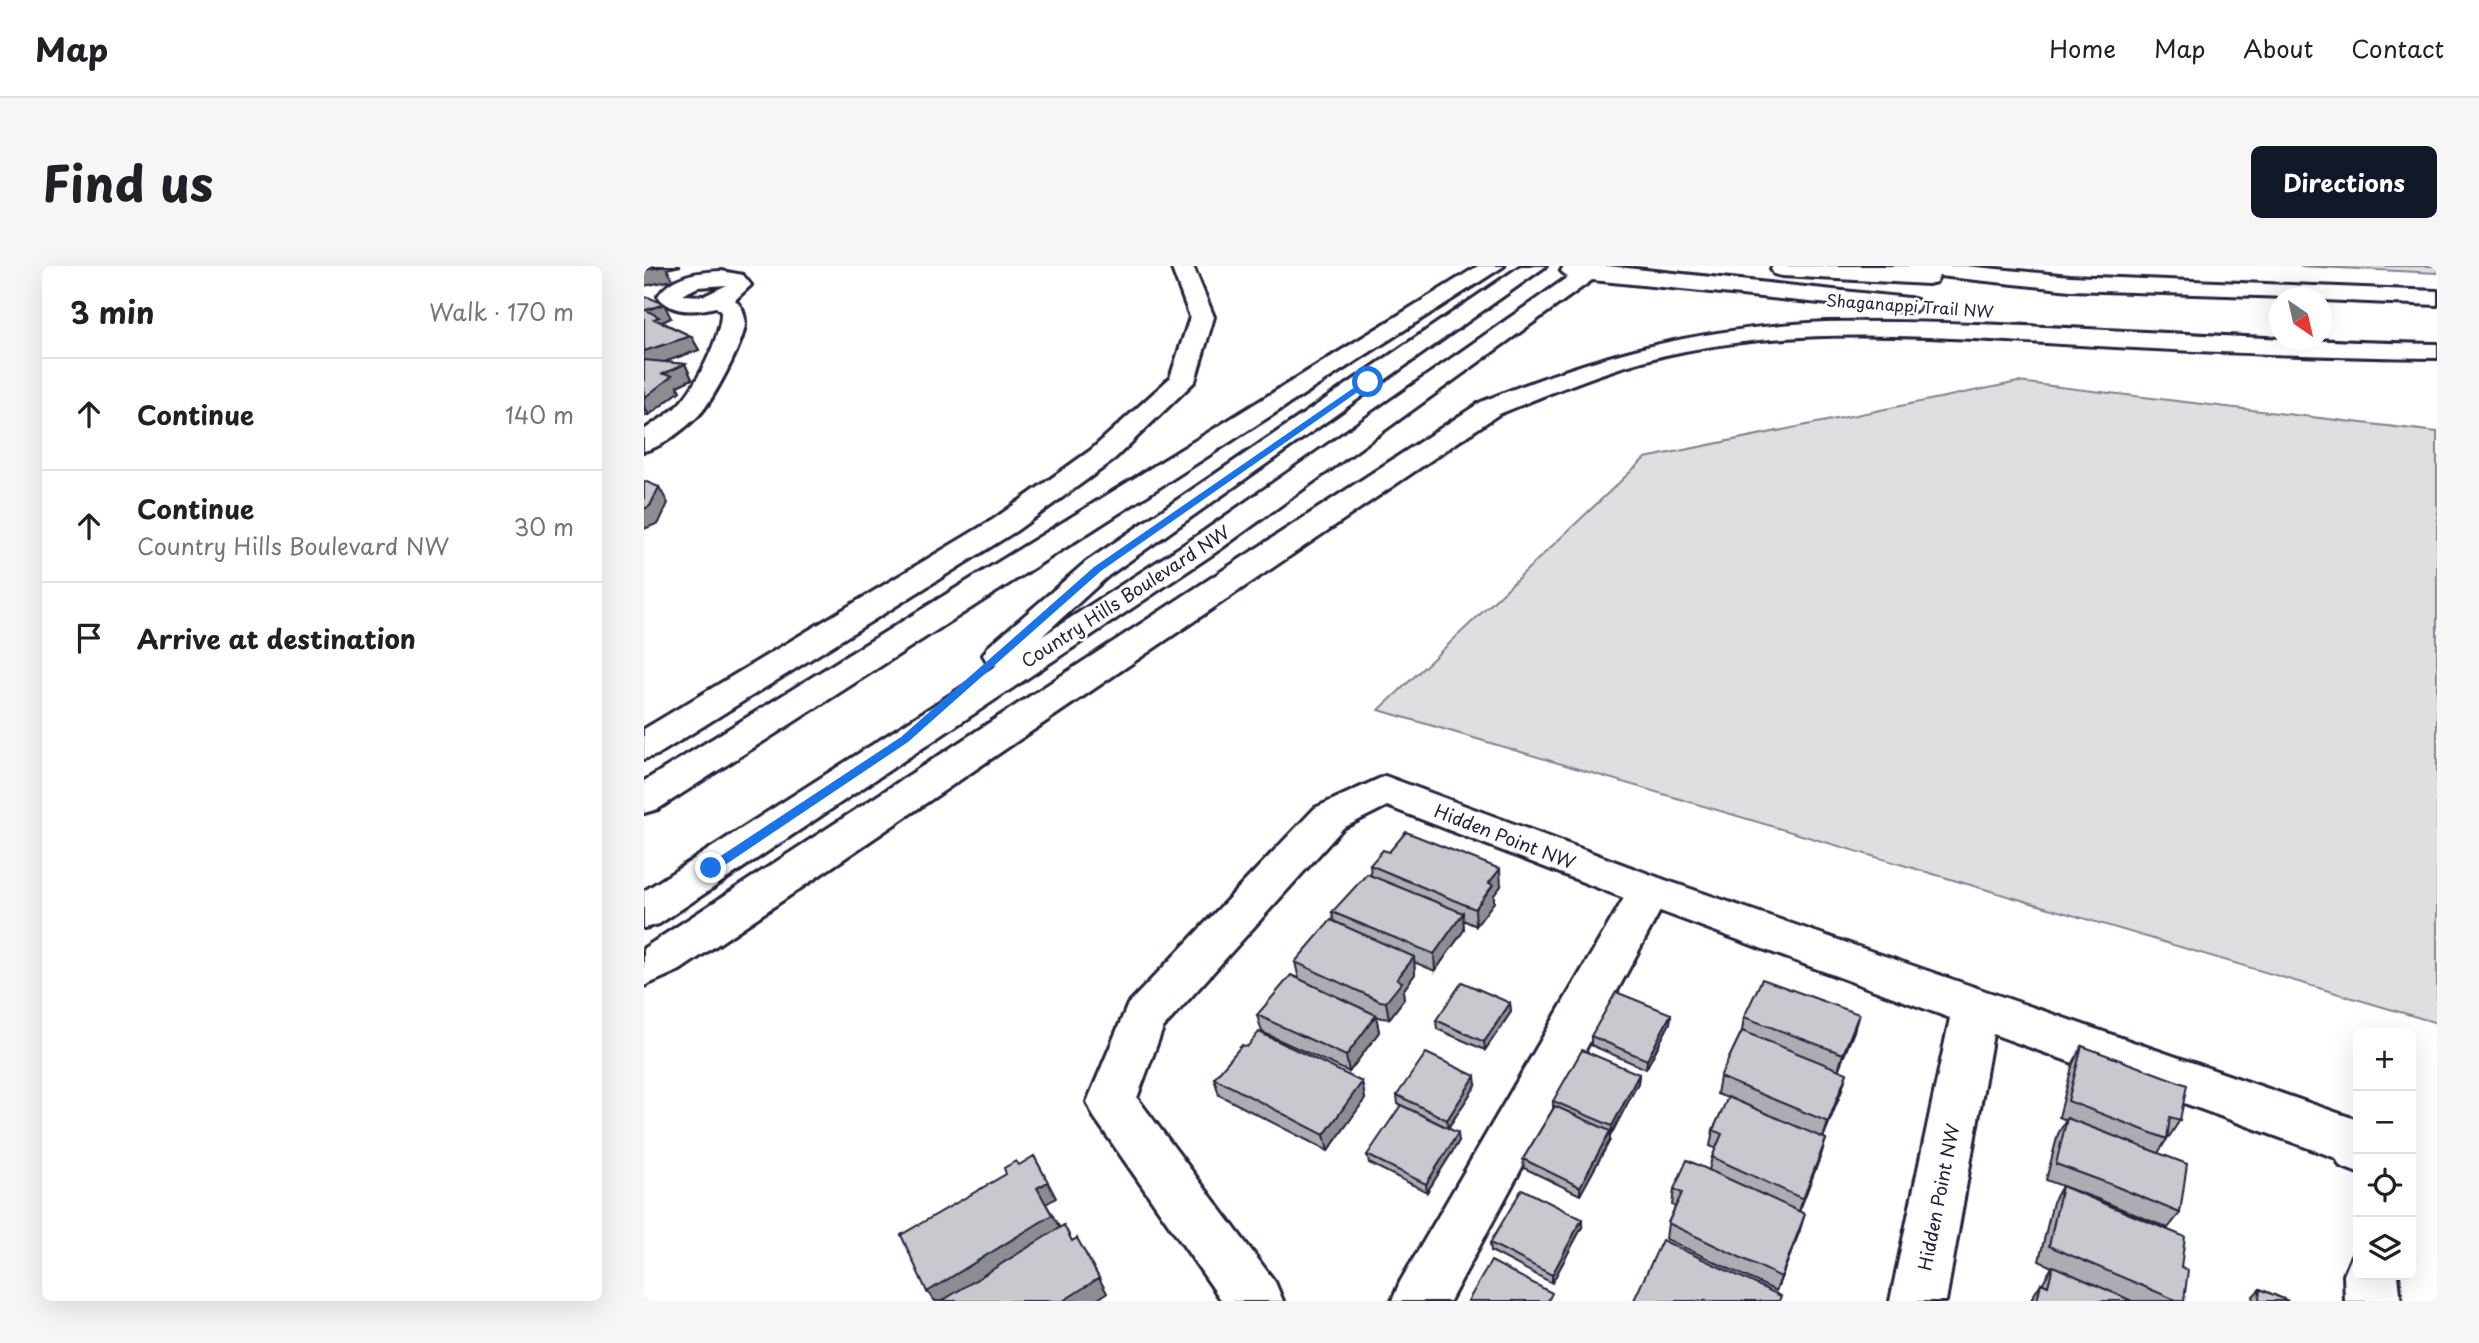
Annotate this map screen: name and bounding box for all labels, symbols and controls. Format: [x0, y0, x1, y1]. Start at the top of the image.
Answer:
text: Map [35, 23, 108, 73]
text: Home [2049, 30, 2116, 66]
text: Map [2154, 30, 2205, 66]
text: About [2243, 30, 2313, 66]
text: Contact [2351, 30, 2444, 66]
text: Find us [42, 145, 213, 219]
button: Directions [2251, 146, 2437, 218]
street label: Shaganappi Trail NW [1825, 287, 1995, 323]
north arrow [2269, 287, 2332, 350]
text: 3 min [70, 289, 155, 334]
text: Walk · 170 m [429, 294, 574, 329]
route start [1352, 366, 1383, 397]
icon: ahead [70, 395, 108, 433]
text: Continue [137, 395, 254, 434]
text: 140 m [505, 397, 574, 432]
text: Continue [137, 489, 254, 528]
icon: ahead [70, 507, 108, 545]
text: 30 m [513, 509, 574, 544]
street label: Country Hills Boulevard NW [1015, 518, 1235, 674]
text: Country Hills Boulevard NW [137, 528, 449, 563]
icon: arrive [70, 619, 108, 657]
text: Arrive at destination [137, 619, 416, 658]
street label: Hidden Point NW [1430, 797, 1580, 875]
route end [695, 852, 726, 883]
map controls [2353, 1028, 2416, 1280]
button: + [2353, 1028, 2416, 1091]
button: − [2353, 1091, 2416, 1154]
street label: Hidden Point NW [1911, 1121, 1965, 1273]
button: locate [2353, 1154, 2416, 1217]
button: layers [2353, 1217, 2416, 1280]

